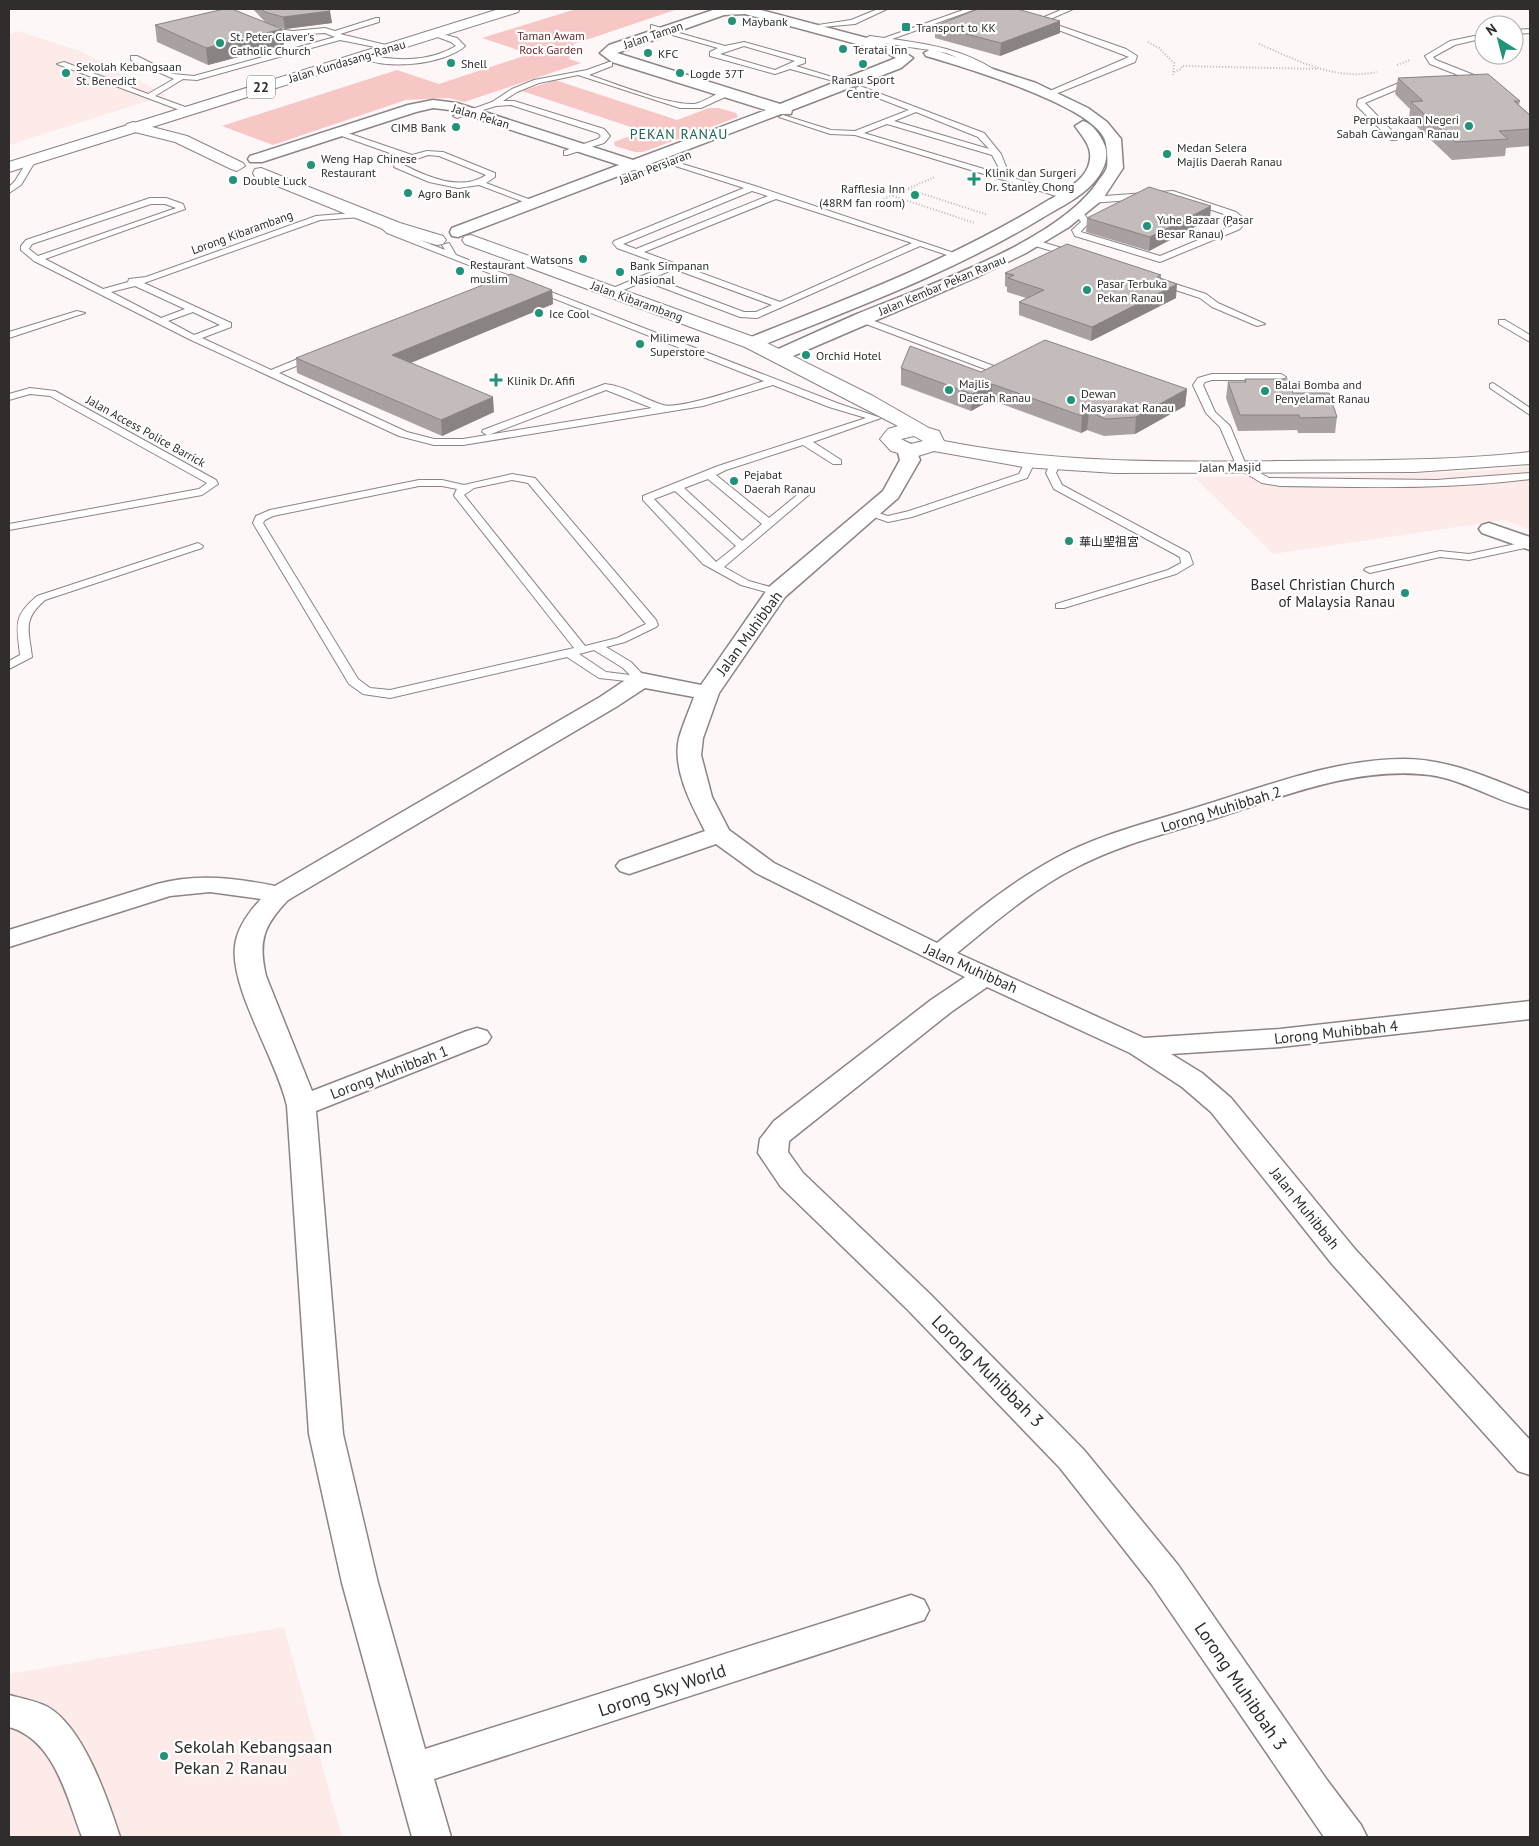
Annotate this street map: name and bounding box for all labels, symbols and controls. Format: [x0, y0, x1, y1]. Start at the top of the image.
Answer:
place label: Maybank [742, 14, 788, 29]
marker: Maybank [726, 15, 738, 27]
north arrow [1474, 15, 1524, 65]
street label: Jalan Taman [620, 18, 685, 52]
text: N [1482, 19, 1500, 39]
place label: Transport to KK [916, 20, 996, 35]
marker: Transport to KK [900, 21, 912, 33]
park label: Taman Awam Rock Garden [517, 28, 585, 57]
place label: St. Peter Claver's Catholic Church [230, 29, 314, 58]
street label: Jalan Kundasang-Ranau [286, 36, 407, 86]
marker: St. Peter Claver's Catholic Church [214, 37, 226, 49]
place label: Teratai Inn [853, 42, 907, 57]
marker: Teratai Inn [837, 43, 849, 55]
place label: KFC [658, 46, 679, 61]
marker: KFC [642, 47, 654, 59]
place label: Shell [461, 56, 488, 71]
marker: Shell [445, 57, 457, 69]
marker: Ranau Sport Centre [857, 58, 869, 70]
place label: Sekolah Kebangsaan St. Benedict [76, 59, 182, 88]
place label: Logde 37T [690, 66, 744, 81]
marker: Sekolah Kebangsaan St. Benedict [60, 67, 72, 79]
marker: Logde 37T [674, 67, 686, 79]
place label: Ranau Sport Centre [832, 72, 894, 101]
road number: 22 [247, 75, 275, 98]
street label: Jalan Pekan [449, 100, 512, 132]
place label: Perpustakaan Negeri Sabah Cawangan Ranau [1336, 112, 1459, 141]
place label: CIMB Bank [391, 120, 446, 135]
marker: Perpustakaan Negeri Sabah Cawangan Ranau [1463, 120, 1475, 132]
marker: CIMB Bank [450, 121, 462, 133]
district label: PEKAN RANAU [630, 125, 728, 143]
place label: Medan Selera Majlis Daerah Ranau [1177, 140, 1282, 169]
street label: Jalan Persiaran [616, 146, 693, 188]
marker: Medan Selera Majlis Daerah Ranau [1161, 148, 1173, 160]
place label: Weng Hap Chinese Restaurant [321, 151, 417, 180]
marker: Weng Hap Chinese Restaurant [305, 159, 317, 171]
place label: Klinik dan Surgeri Dr. Stanley Chong [985, 165, 1076, 194]
marker: Klinik dan Surgeri Dr. Stanley Chong [967, 172, 981, 186]
place label: Double Luck [243, 173, 307, 188]
marker: Double Luck [227, 174, 239, 186]
place label: Rafflesia Inn (48RM fan room) [819, 181, 905, 210]
place label: Agro Bank [418, 186, 471, 201]
marker: Agro Bank [402, 187, 414, 199]
marker: Rafflesia Inn (48RM fan room) [909, 189, 921, 201]
street label: Lorong Kibarambang [189, 207, 295, 257]
place label: Yuhe Bazaar (Pasar Besar Ranau) [1157, 212, 1253, 241]
marker: Yuhe Bazaar (Pasar Besar Ranau) [1141, 220, 1153, 232]
street label: Jalan Kembar Pekan Ranau [875, 251, 1008, 319]
place label: Watsons [530, 252, 573, 267]
marker: Watsons [577, 253, 589, 265]
place label: Restaurant muslim [470, 257, 525, 286]
place label: Bank Simpanan Nasional [630, 258, 709, 287]
marker: Restaurant muslim [454, 265, 466, 277]
marker: Bank Simpanan Nasional [614, 266, 626, 278]
place label: Pasar Terbuka Pekan Ranau [1097, 276, 1167, 305]
street label: Jalan Kibarambang [588, 277, 685, 325]
marker: Pasar Terbuka Pekan Ranau [1081, 284, 1093, 296]
place label: Ice Cool [549, 306, 590, 321]
marker: Ice Cool [533, 307, 545, 319]
place label: Milimewa Superstore [650, 330, 705, 359]
marker: Milimewa Superstore [634, 338, 646, 350]
place label: Orchid Hotel [816, 348, 882, 363]
marker: Orchid Hotel [800, 349, 812, 361]
marker: Klinik Dr. Afifi [489, 373, 503, 387]
place label: Klinik Dr. Afifi [507, 373, 575, 388]
place label: Majlis Daerah Ranau [959, 376, 1031, 405]
place label: Balai Bomba and Penyelamat Ranau [1275, 377, 1370, 406]
marker: Majlis Daerah Ranau [943, 384, 955, 396]
marker: Balai Bomba and Penyelamat Ranau [1259, 385, 1271, 397]
place label: Dewan Masyarakat Ranau [1081, 386, 1174, 415]
street label: Jalan Access Police Barrick [83, 391, 209, 470]
marker: Dewan Masyarakat Ranau [1065, 394, 1077, 406]
street label: Jalan Masjid [1198, 459, 1261, 475]
place label: Pejabat Daerah Ranau [744, 467, 816, 496]
marker: Pejabat Daerah Ranau [728, 475, 740, 487]
place label: 華山聖祖宮 [1079, 534, 1139, 549]
marker: 華山聖祖宮 [1063, 535, 1075, 547]
place label: Basel Christian Church of Malaysia Ranau [1251, 575, 1395, 611]
street label: Jalan Muhibbah [711, 587, 786, 680]
marker: Basel Christian Church of Malaysia Ranau [1399, 587, 1411, 599]
street label: Lorong Muhibbah 2 [1159, 782, 1283, 836]
street label: Jalan Muhibbah [921, 939, 1020, 997]
street label: Lorong Muhibbah 4 [1273, 1016, 1399, 1048]
street label: Lorong Muhibbah 1 [327, 1041, 451, 1103]
street label: Jalan Muhibbah [1266, 1162, 1344, 1253]
street label: Lorong Muhibbah 3 [927, 1310, 1049, 1432]
street label: Lorong Muhibbah 3 [1190, 1618, 1292, 1754]
street label: Lorong Sky World [595, 1658, 729, 1722]
place label: Sekolah Kebangsaan Pekan 2 Ranau [174, 1735, 332, 1779]
marker: Sekolah Kebangsaan Pekan 2 Ranau [158, 1750, 170, 1762]

